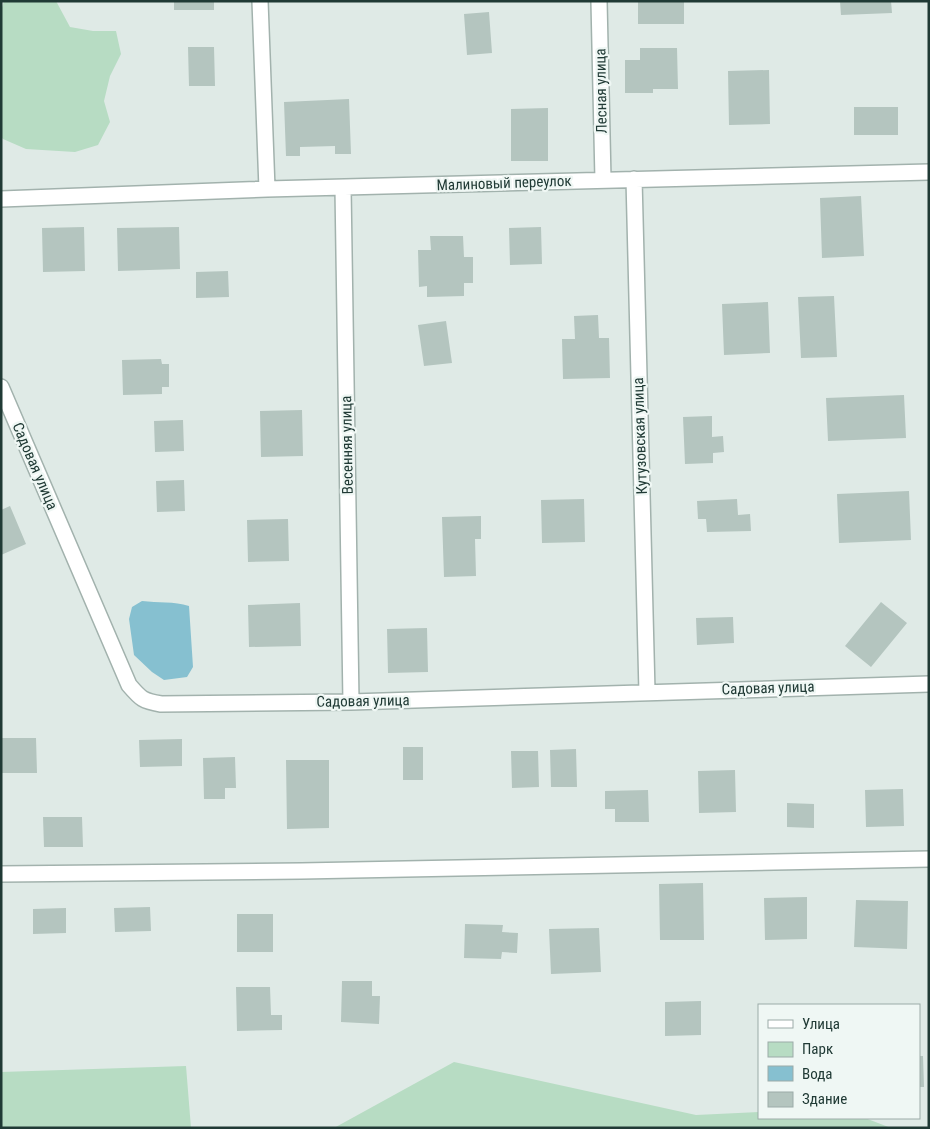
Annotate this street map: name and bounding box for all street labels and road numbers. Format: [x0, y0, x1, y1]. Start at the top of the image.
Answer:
street label: Лесная улица [591, 48, 611, 134]
street label: Малиновый переулок [436, 172, 572, 194]
street label: Кутузовская улица [629, 377, 651, 495]
street label: Весенняя улица [337, 396, 357, 494]
street label: Садовая улица [9, 420, 61, 512]
street label: Садовая улица [721, 677, 815, 699]
street label: Садовая улица [316, 691, 410, 711]

